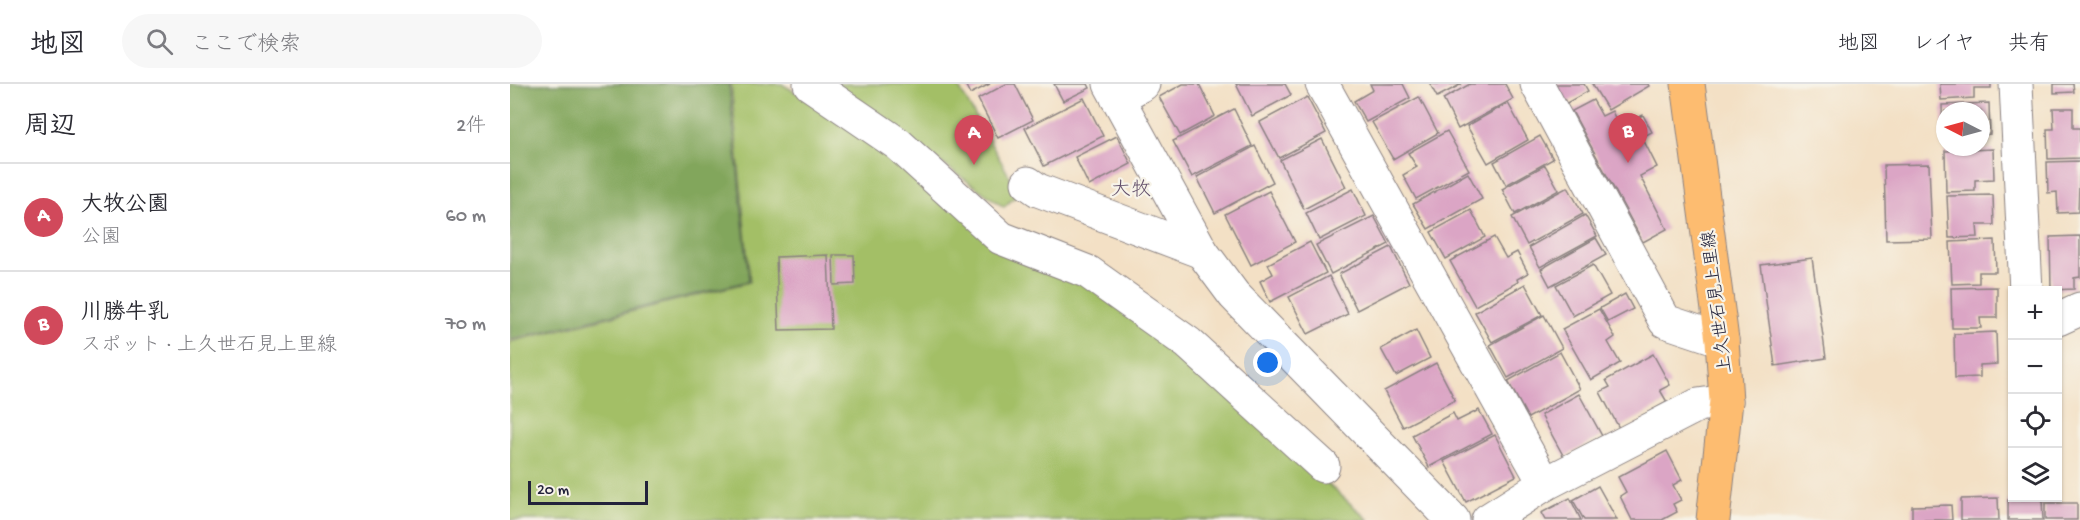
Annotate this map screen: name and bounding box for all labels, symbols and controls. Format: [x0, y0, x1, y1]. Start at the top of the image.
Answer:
search box [122, 14, 542, 68]
icon: search [143, 25, 176, 58]
text: 地図 [30, 30, 86, 63]
text: ここで検索 [191, 33, 301, 59]
text: 地図 [1838, 33, 1880, 58]
text: レイヤ [1913, 33, 1975, 58]
text: 共有 [2008, 33, 2050, 58]
north arrow [1936, 102, 1990, 156]
text: 周辺 [24, 113, 76, 144]
pin: B [1608, 113, 1648, 163]
text: 2件 [456, 116, 486, 139]
pin: A [954, 116, 994, 165]
district label: 大牧 [1111, 179, 1151, 203]
text: 大牧公園 [81, 193, 169, 219]
text: A [38, 206, 49, 229]
text: 60 m [446, 206, 486, 229]
text: 公園 [81, 227, 121, 250]
street label: 上久世石見上里線 [1698, 229, 1738, 375]
map controls [2008, 286, 2062, 502]
button: + [2008, 286, 2062, 340]
text: 川勝牛乳 [81, 301, 169, 327]
text: B [38, 314, 49, 337]
text: 70 m [445, 314, 486, 337]
text: スポット · 上久世石見上里線 [81, 335, 337, 358]
button: − [2008, 340, 2062, 394]
your location [1253, 348, 1282, 377]
button: locate [2008, 394, 2062, 448]
button: layers [2008, 448, 2062, 502]
scale bar [528, 478, 648, 506]
text: 20 m [537, 482, 569, 501]

